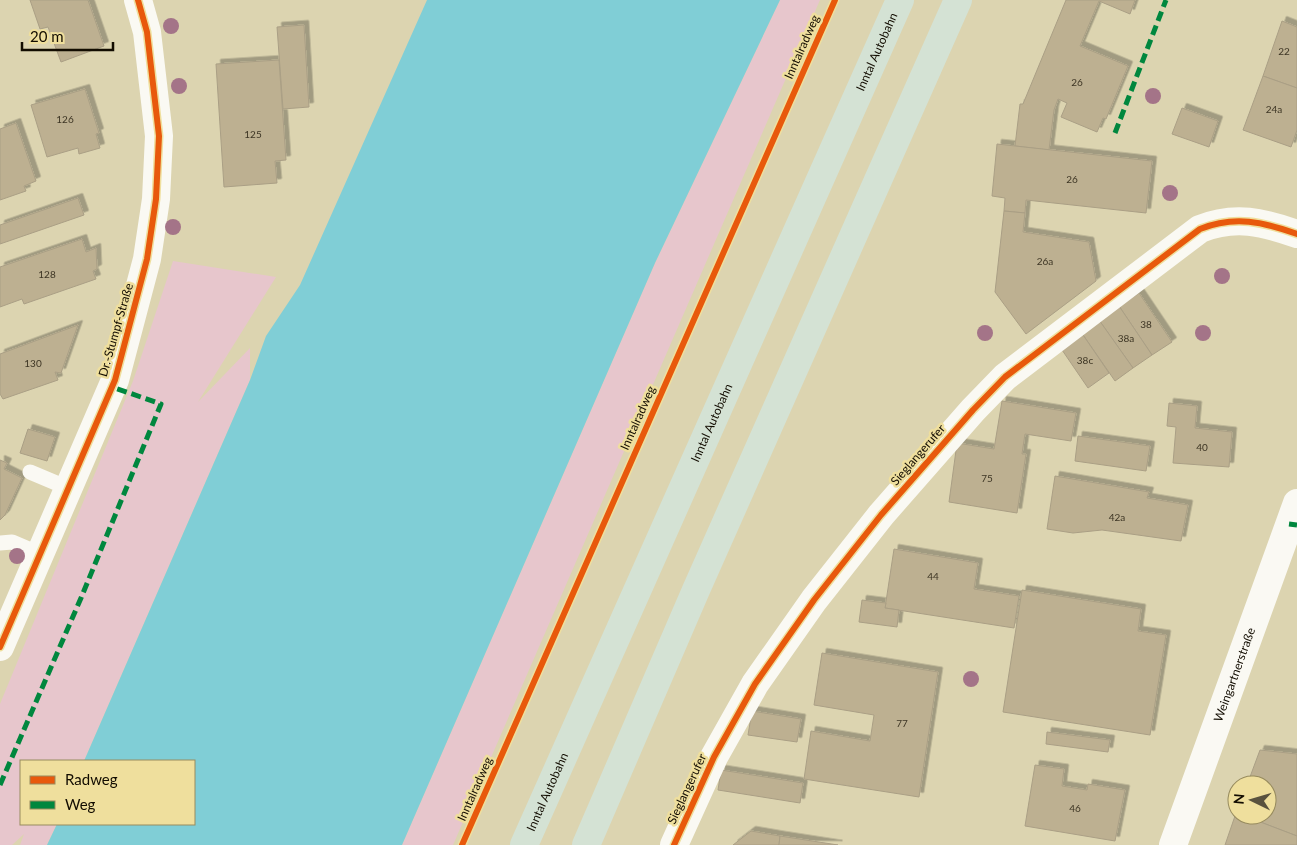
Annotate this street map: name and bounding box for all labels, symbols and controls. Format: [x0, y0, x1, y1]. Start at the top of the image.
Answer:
street label: Inntal Autobahn [852, 10, 900, 93]
street label: Inntalradweg [781, 12, 822, 81]
scale bar [22, 20, 114, 52]
text: 20 m [30, 27, 64, 45]
house number: 22 [1278, 45, 1290, 57]
house number: 26 [1071, 76, 1083, 88]
house number: 24a [1266, 103, 1282, 115]
house number: 126 [56, 113, 74, 125]
house number: 125 [244, 128, 262, 140]
house number: 26 [1066, 173, 1078, 185]
house number: 26a [1037, 255, 1053, 267]
house number: 128 [38, 268, 56, 280]
street label: Dr.-Stumpf-Straße [95, 281, 136, 378]
house number: 38 [1140, 318, 1152, 330]
house number: 38a [1118, 332, 1134, 344]
house number: 38c [1077, 354, 1093, 366]
house number: 130 [24, 357, 42, 369]
street label: Inntal Autobahn [687, 381, 735, 464]
street label: Inntalradweg [617, 383, 658, 452]
street label: Sieglangerufer [887, 421, 949, 488]
house number: 40 [1196, 441, 1208, 453]
house number: 75 [981, 472, 993, 484]
house number: 42a [1109, 511, 1125, 523]
house number: 44 [927, 570, 939, 582]
street label: Weingartnerstraße [1210, 626, 1258, 724]
house number: 77 [896, 717, 908, 729]
street label: Inntal Autobahn [523, 750, 571, 833]
street label: Sieglangerufer [664, 751, 710, 826]
street label: Inntalradweg [454, 754, 495, 823]
legend [20, 760, 195, 825]
text: Radweg [65, 770, 118, 788]
north arrow [1227, 775, 1277, 825]
text: N [1230, 793, 1247, 805]
text: Weg [65, 795, 96, 813]
house number: 46 [1069, 802, 1081, 814]

